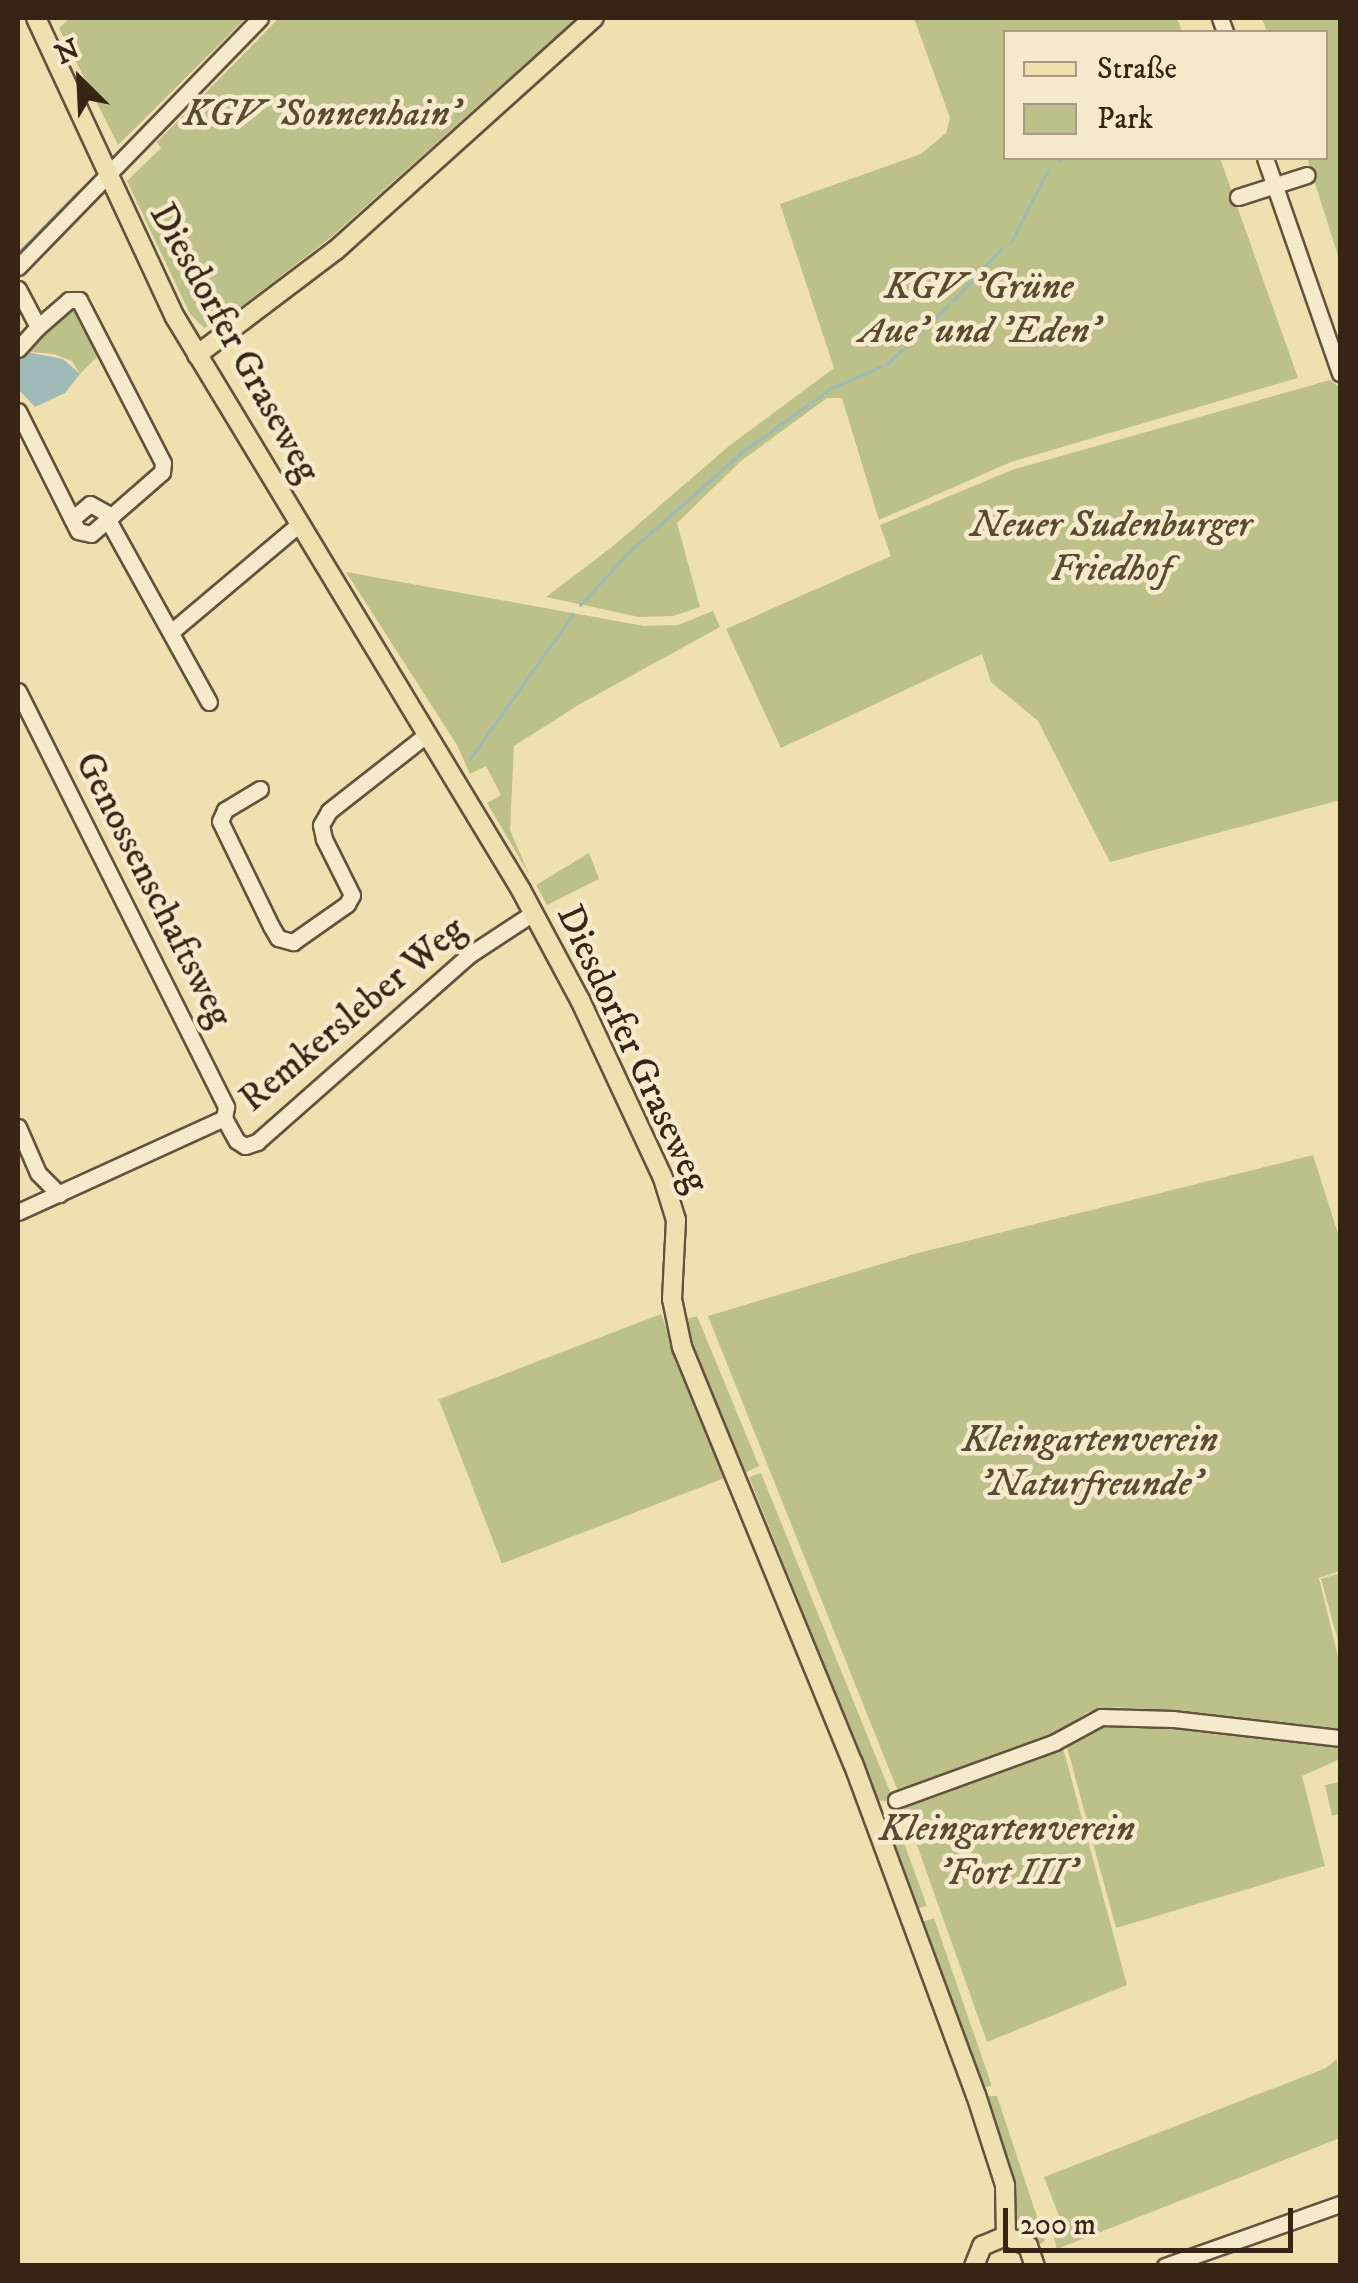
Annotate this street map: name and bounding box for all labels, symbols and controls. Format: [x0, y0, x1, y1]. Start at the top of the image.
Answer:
north arrow [30, 30, 130, 130]
legend [1003, 30, 1328, 160]
text: N [50, 31, 85, 73]
text: Straße [1097, 51, 1177, 88]
park label: KGV 'Sonnenhain' [183, 92, 459, 138]
text: Park [1097, 101, 1153, 138]
street label: Diesdorfer Graseweg [138, 196, 330, 490]
park label: KGV 'Grüne Aue' und 'Eden' [859, 265, 1099, 354]
park label: Neuer Sudenburger Friedhof [970, 503, 1252, 592]
street label: Genossenschaftsweg [64, 745, 242, 1035]
street label: Diesdorfer Graseweg [545, 898, 719, 1200]
street label: Remkersleber Weg [231, 907, 475, 1123]
park label: Kleingartenverein 'Naturfreunde' [962, 1418, 1218, 1508]
park label: Kleingartenverein 'Fort III' [879, 1807, 1135, 1896]
scale bar [1008, 2188, 1298, 2250]
text: 200 m [1020, 2207, 1096, 2244]

